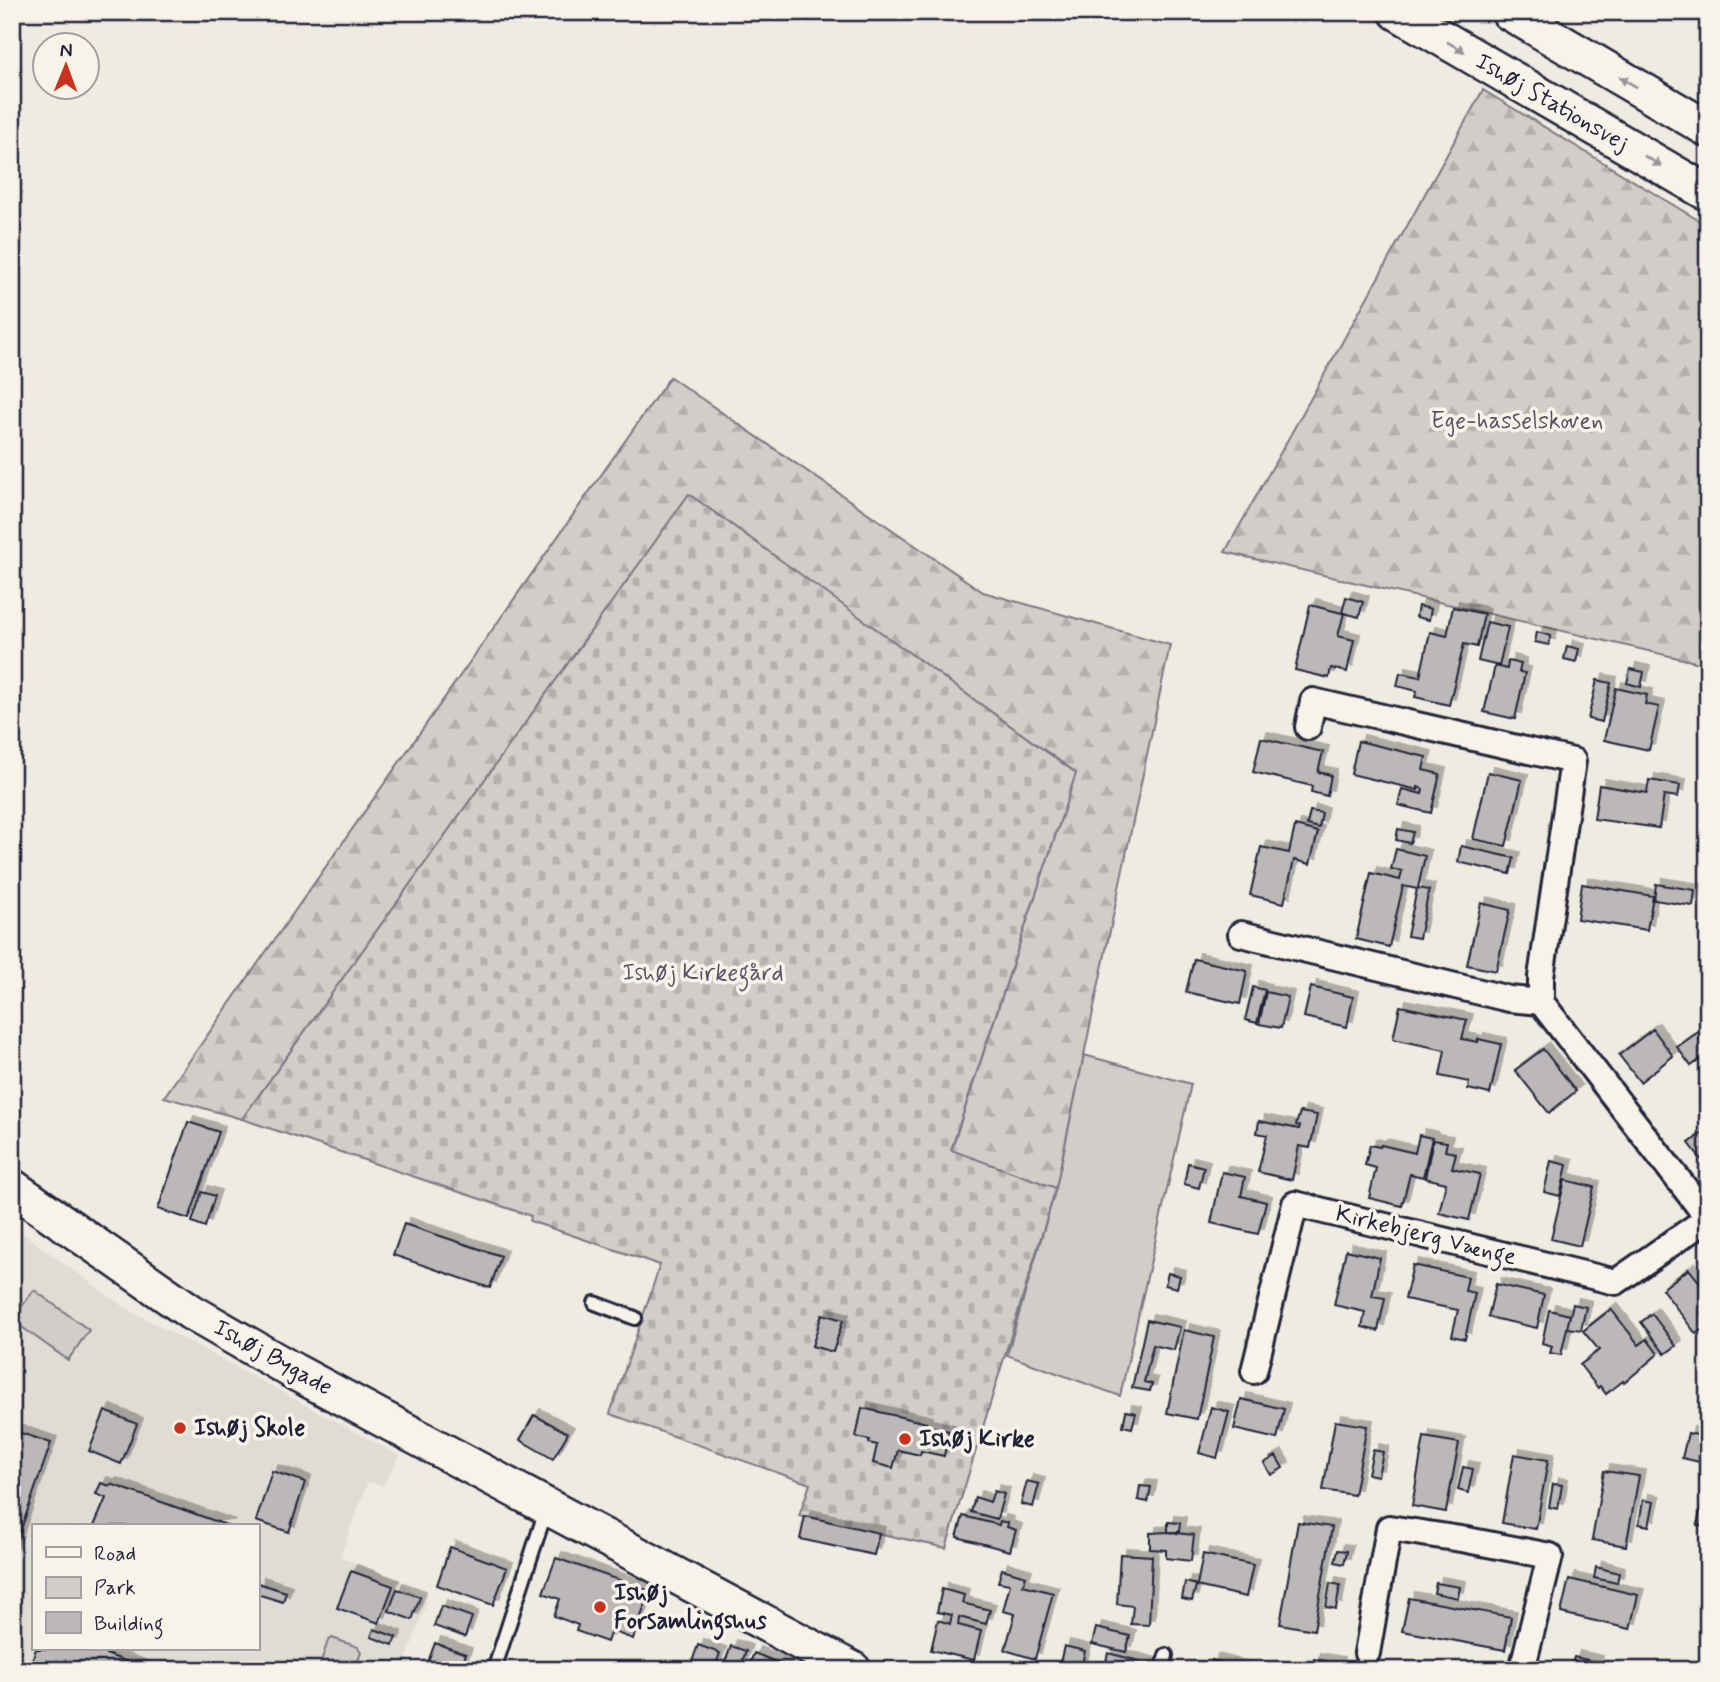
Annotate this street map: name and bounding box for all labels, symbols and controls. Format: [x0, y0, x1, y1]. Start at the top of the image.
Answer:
north arrow [32, 32, 102, 102]
text: N [60, 38, 73, 63]
one-way arrow [1446, 40, 1466, 52]
street label: Ishøj Stationsvej [1470, 47, 1634, 159]
one-way arrow [1618, 76, 1637, 88]
one-way arrow [1643, 155, 1662, 167]
park label: Ege-hasselskoven [1431, 406, 1603, 437]
park label: Ishøj Kirkegård [622, 958, 784, 992]
street label: Kirkebjerg Vænge [1332, 1199, 1520, 1276]
street label: Ishøj Bygade [208, 1313, 338, 1403]
place label: Ishøj Skole [194, 1413, 306, 1444]
marker: Ishøj Skole [172, 1420, 188, 1436]
place label: Ishøj Kirke [919, 1424, 1035, 1455]
marker: Ishøj Kirke [897, 1431, 913, 1447]
legend [32, 1524, 259, 1650]
text: Road [94, 1540, 136, 1568]
text: Park [94, 1574, 136, 1602]
place label: Ishøj Forsamlingshus [614, 1578, 767, 1640]
marker: Ishøj Forsamlingshus [592, 1599, 608, 1615]
text: Building [94, 1610, 164, 1640]

